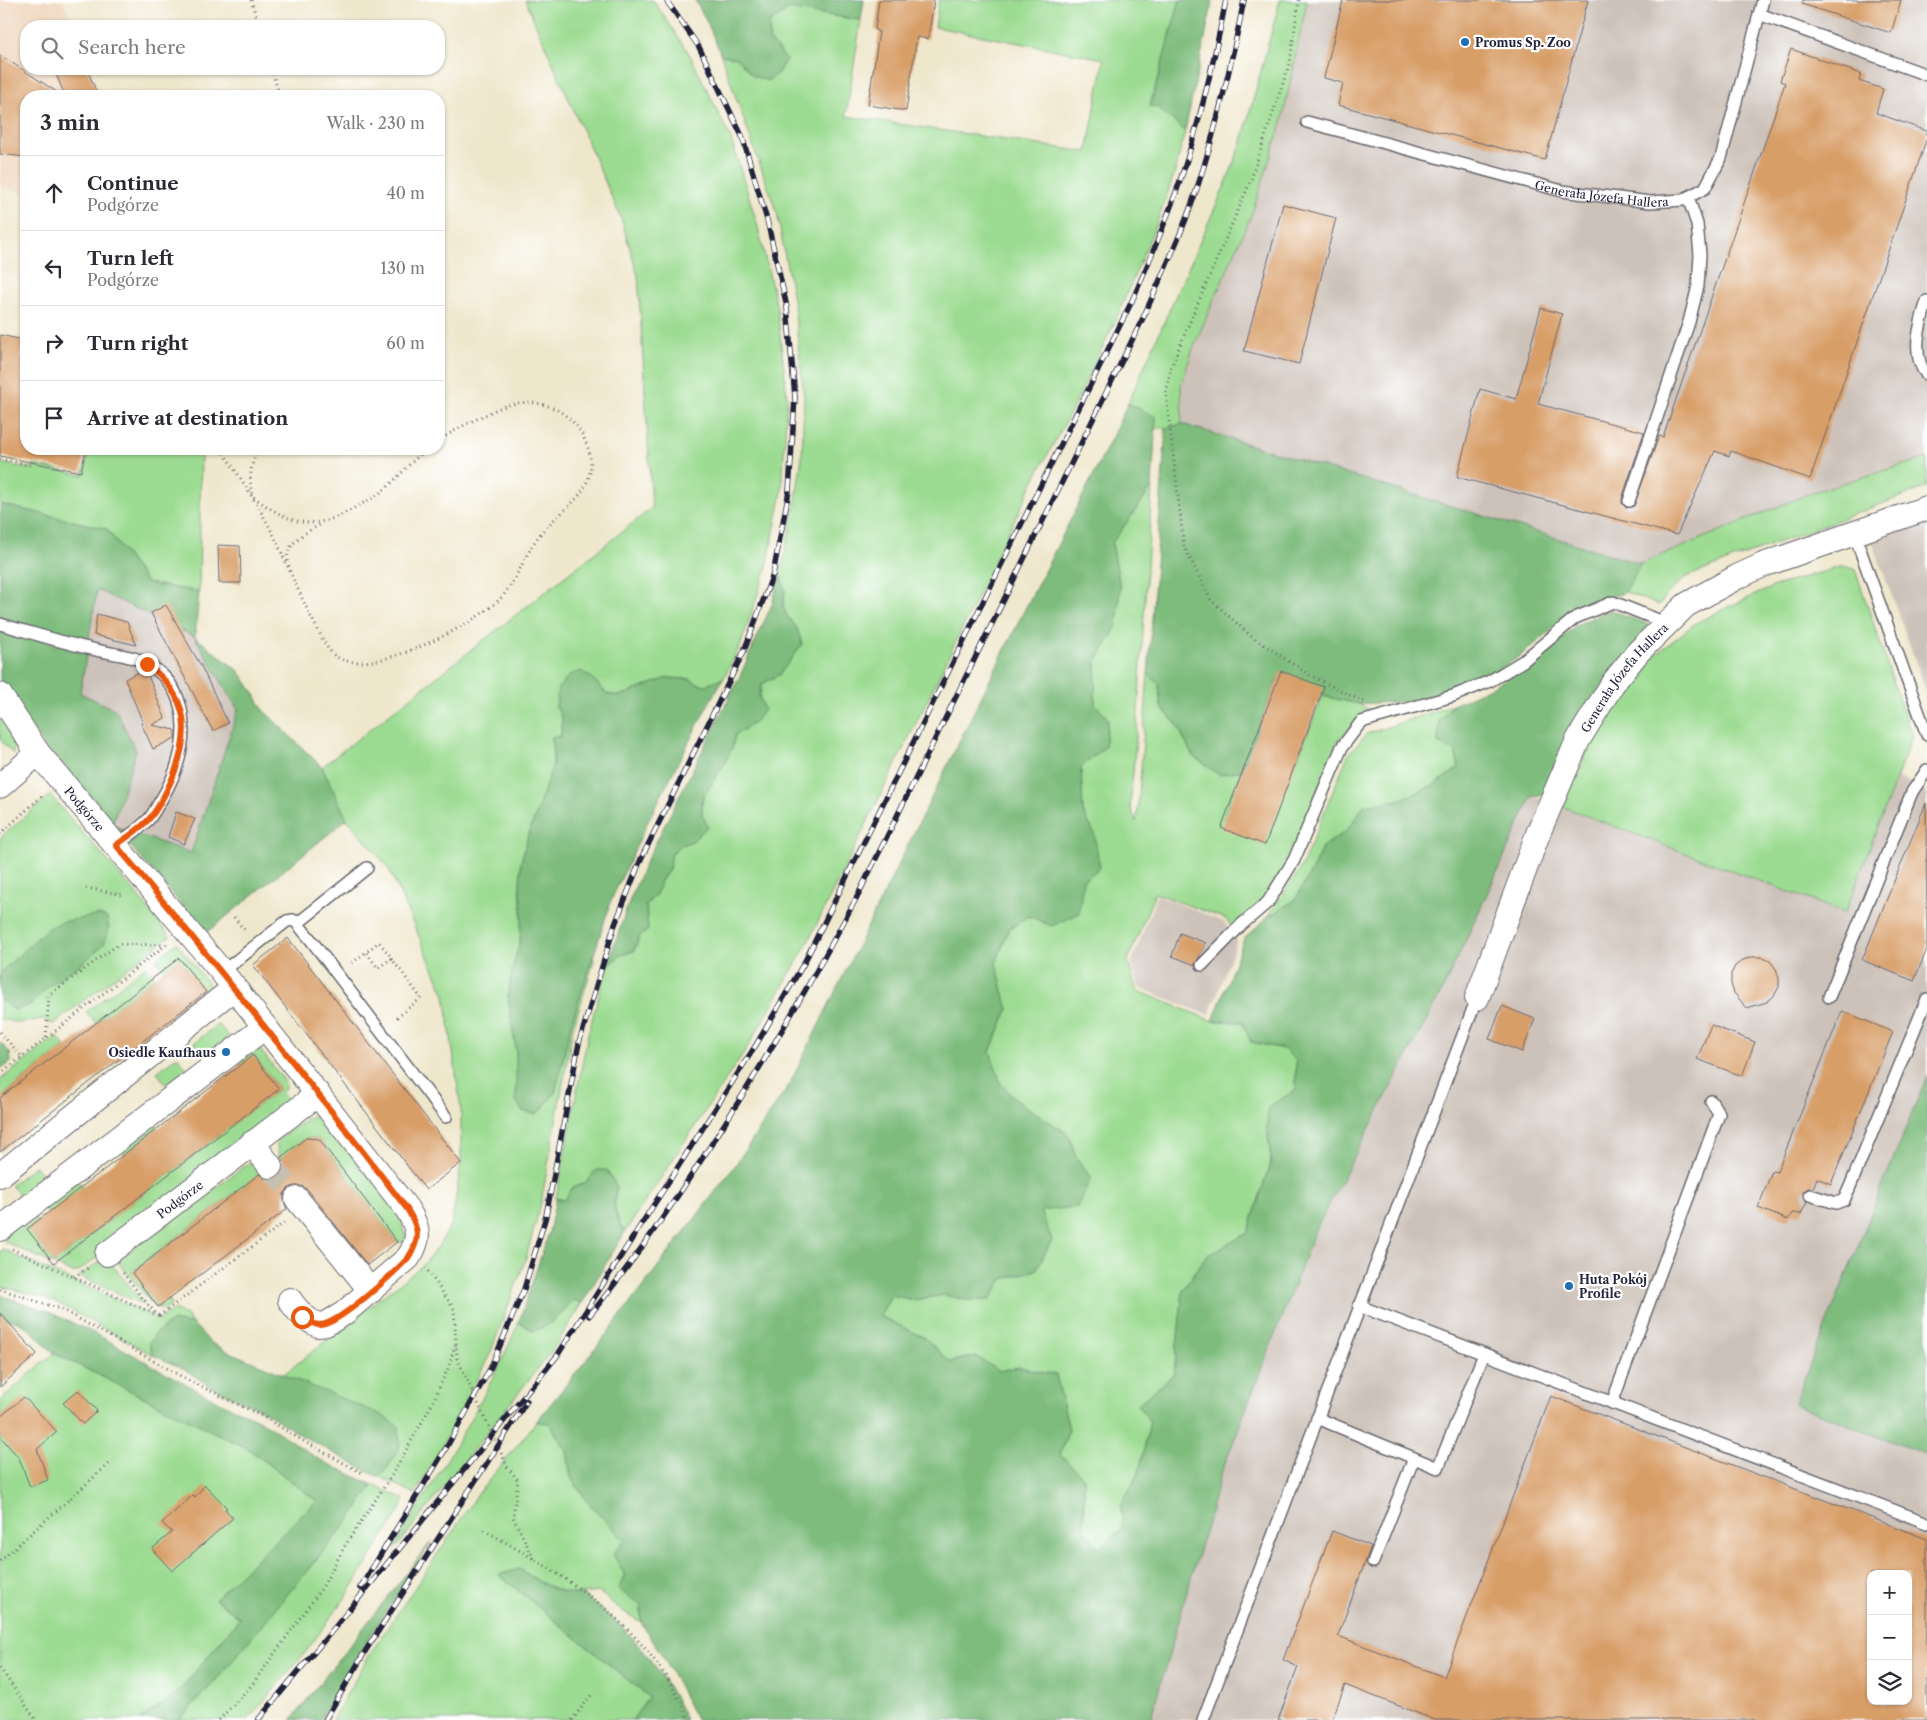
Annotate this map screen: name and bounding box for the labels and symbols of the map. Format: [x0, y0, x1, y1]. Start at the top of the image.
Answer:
place label: Promus Sp. Zoo [1475, 35, 1571, 50]
marker: Promus Sp. Zoo [1459, 36, 1471, 48]
street label: Generała Józefa Hallera [1533, 177, 1670, 210]
street label: Generała Józefa Hallera [1577, 619, 1671, 735]
route end [136, 653, 159, 676]
street label: Podgórze [62, 783, 108, 834]
place label: Osiedle Kaufhaus [108, 1045, 216, 1060]
marker: Osiedle Kaufhaus [220, 1046, 232, 1058]
street label: Podgórze [153, 1177, 206, 1221]
place label: Huta Pokój Profile [1579, 1272, 1647, 1301]
marker: Huta Pokój Profile [1563, 1280, 1575, 1292]
route start [291, 1306, 314, 1329]

